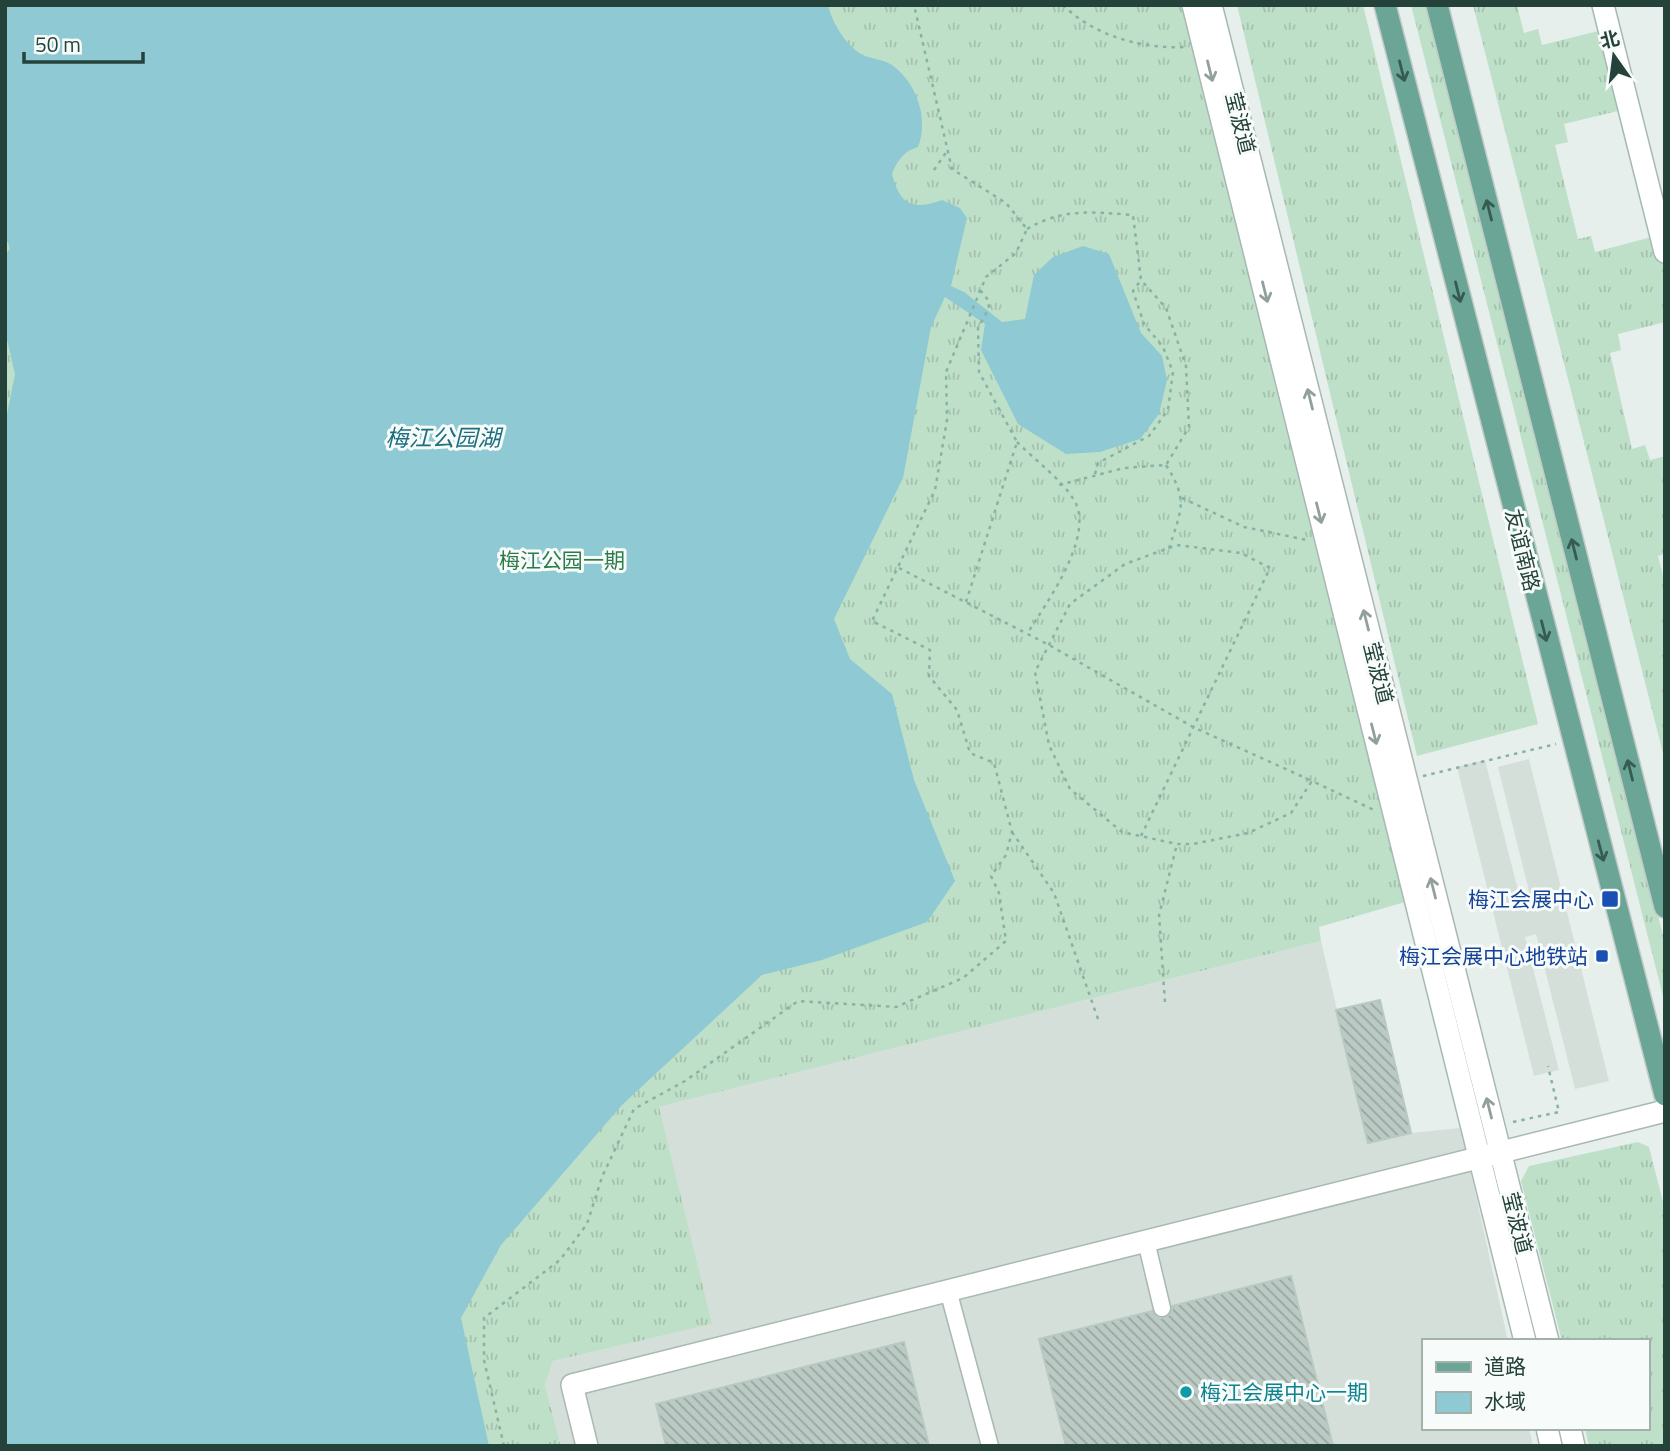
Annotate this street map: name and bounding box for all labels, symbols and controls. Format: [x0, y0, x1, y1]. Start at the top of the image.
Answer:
scale bar [24, 21, 144, 65]
north arrow [1579, 21, 1649, 91]
text: 北 [1597, 23, 1622, 55]
text: 50 m [35, 28, 81, 60]
one-way arrow [1204, 60, 1217, 82]
one-way arrow [1396, 60, 1409, 82]
street label: 莹波道 [1218, 89, 1264, 157]
one-way arrow [1482, 199, 1495, 222]
one-way arrow [1258, 280, 1272, 303]
one-way arrow [1452, 280, 1465, 303]
one-way arrow [1303, 388, 1316, 411]
water label: 梅江公园湖 [386, 420, 504, 455]
one-way arrow [1313, 501, 1326, 524]
street label: 友谊南路 [1497, 505, 1549, 595]
one-way arrow [1567, 538, 1580, 561]
park label: 梅江公园一期 [499, 544, 625, 576]
one-way arrow [1359, 609, 1372, 631]
one-way arrow [1538, 619, 1551, 642]
street label: 莹波道 [1356, 639, 1402, 707]
one-way arrow [1368, 722, 1381, 745]
one-way arrow [1623, 759, 1636, 782]
one-way arrow [1595, 840, 1608, 862]
one-way arrow [1426, 877, 1439, 900]
place label: 梅江会展中心 [1468, 883, 1594, 915]
marker: 梅江会展中心 [1600, 889, 1620, 909]
place label: 梅江会展中心地铁站 [1399, 940, 1588, 972]
marker: 梅江会展中心地铁站 [1594, 948, 1610, 964]
one-way arrow [1482, 1097, 1495, 1120]
street label: 莹波道 [1495, 1189, 1541, 1257]
legend [1422, 1339, 1649, 1430]
text: 道路 [1484, 1350, 1526, 1382]
place label: 梅江会展中心一期 [1200, 1376, 1368, 1408]
marker: 梅江会展中心一期 [1178, 1384, 1194, 1400]
text: 水域 [1484, 1385, 1526, 1417]

